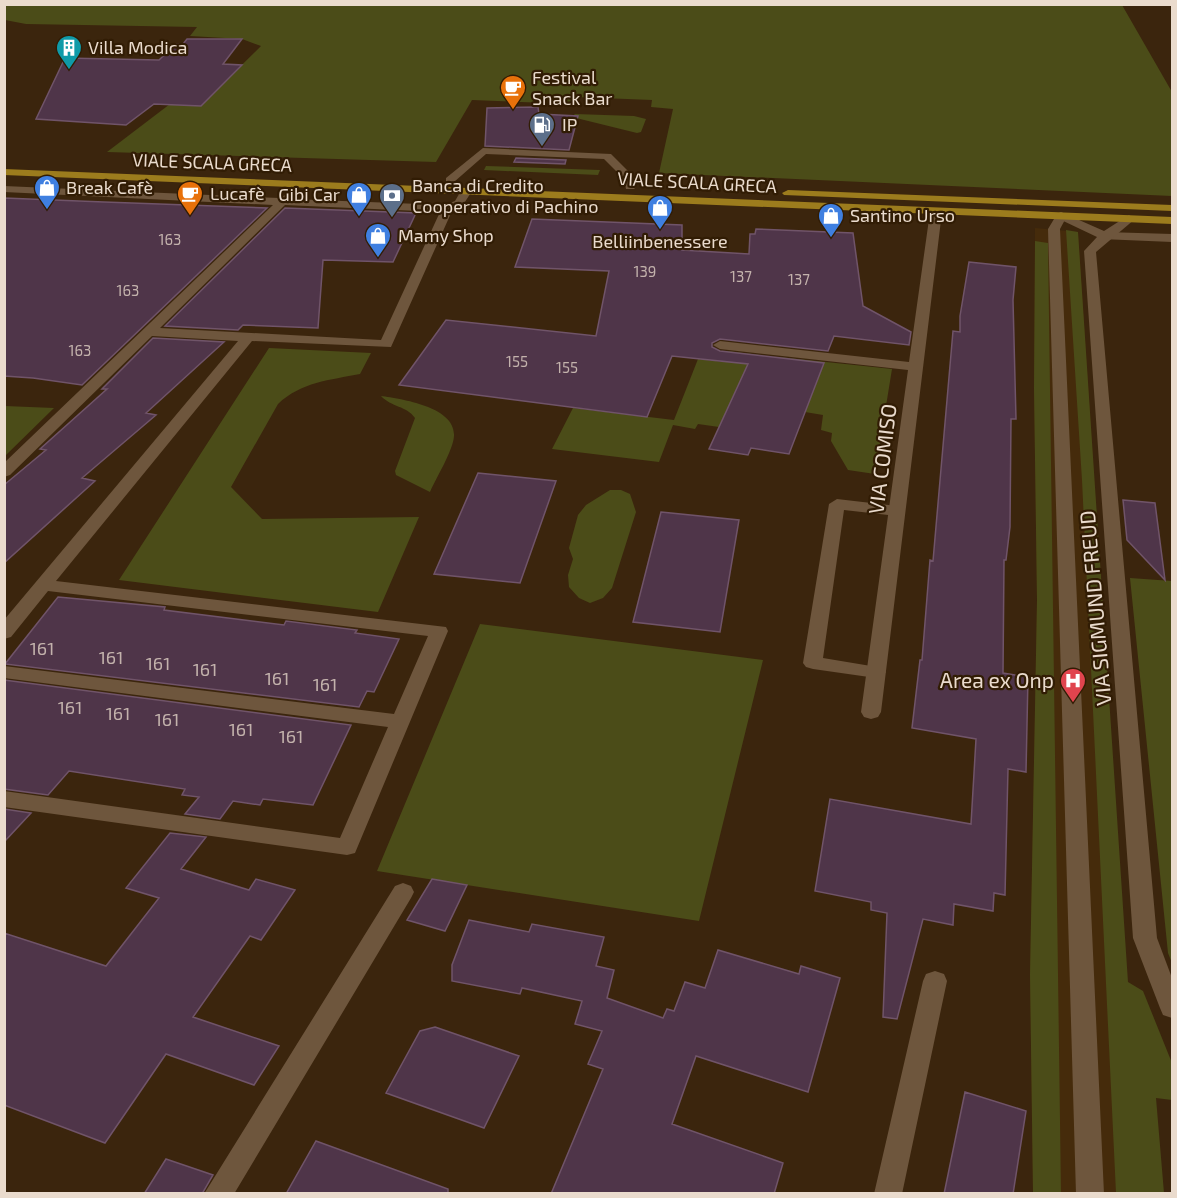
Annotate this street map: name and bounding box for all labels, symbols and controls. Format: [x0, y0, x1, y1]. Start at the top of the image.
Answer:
building icon: Villa Modica [54, 33, 84, 71]
place label: Villa Modica [88, 36, 188, 58]
place label: Festival Snack Bar [532, 66, 613, 109]
cafe icon: Festival Snack Bar [498, 73, 528, 111]
fuel station icon: IP [527, 110, 557, 148]
place label: IP [562, 113, 577, 135]
street label: VIALE SCALA GRECA [132, 148, 293, 176]
street label: VIALE SCALA GRECA [617, 167, 778, 197]
shop icon: Break Cafè [32, 173, 62, 211]
place label: Banca di Credito Cooperativo di Pachino [412, 174, 599, 217]
place label: Break Cafè [66, 176, 153, 198]
cafe icon: Lucafè [175, 179, 205, 217]
shop icon: Gibi Car [344, 180, 374, 218]
bank icon: Banca di Credito Cooperativo di Pachino [377, 181, 407, 219]
place label: Lucafè [210, 182, 265, 204]
place label: Gibi Car [278, 183, 340, 205]
shop icon: Belliinbenessere [645, 193, 675, 231]
shop icon: Santino Urso [816, 201, 846, 239]
place label: Santino Urso [850, 204, 955, 226]
shop icon: Mamy Shop [363, 221, 393, 259]
place label: Mamy Shop [398, 224, 494, 246]
house number: 163 [159, 230, 181, 248]
place label: Belliinbenessere [592, 230, 728, 252]
house number: 139 [634, 262, 656, 280]
house number: 137 [730, 267, 752, 285]
house number: 137 [788, 270, 810, 288]
house number: 163 [117, 281, 139, 299]
house number: 163 [69, 341, 91, 359]
house number: 155 [506, 352, 528, 370]
house number: 155 [556, 358, 578, 376]
street label: VIA COMISO [862, 402, 901, 515]
street label: VIA SIGMUND FREUD [1074, 509, 1115, 707]
house number: 161 [30, 637, 54, 659]
house number: 161 [99, 646, 123, 668]
house number: 161 [146, 652, 170, 674]
house number: 161 [193, 658, 217, 680]
hospital icon: Area ex Onp [1058, 666, 1088, 704]
house number: 161 [265, 667, 289, 689]
place label: Area ex Onp [940, 667, 1054, 692]
house number: 161 [313, 673, 337, 695]
house number: 161 [58, 696, 82, 718]
house number: 161 [106, 702, 130, 724]
house number: 161 [155, 708, 179, 730]
house number: 161 [229, 718, 253, 740]
house number: 161 [279, 725, 303, 747]

